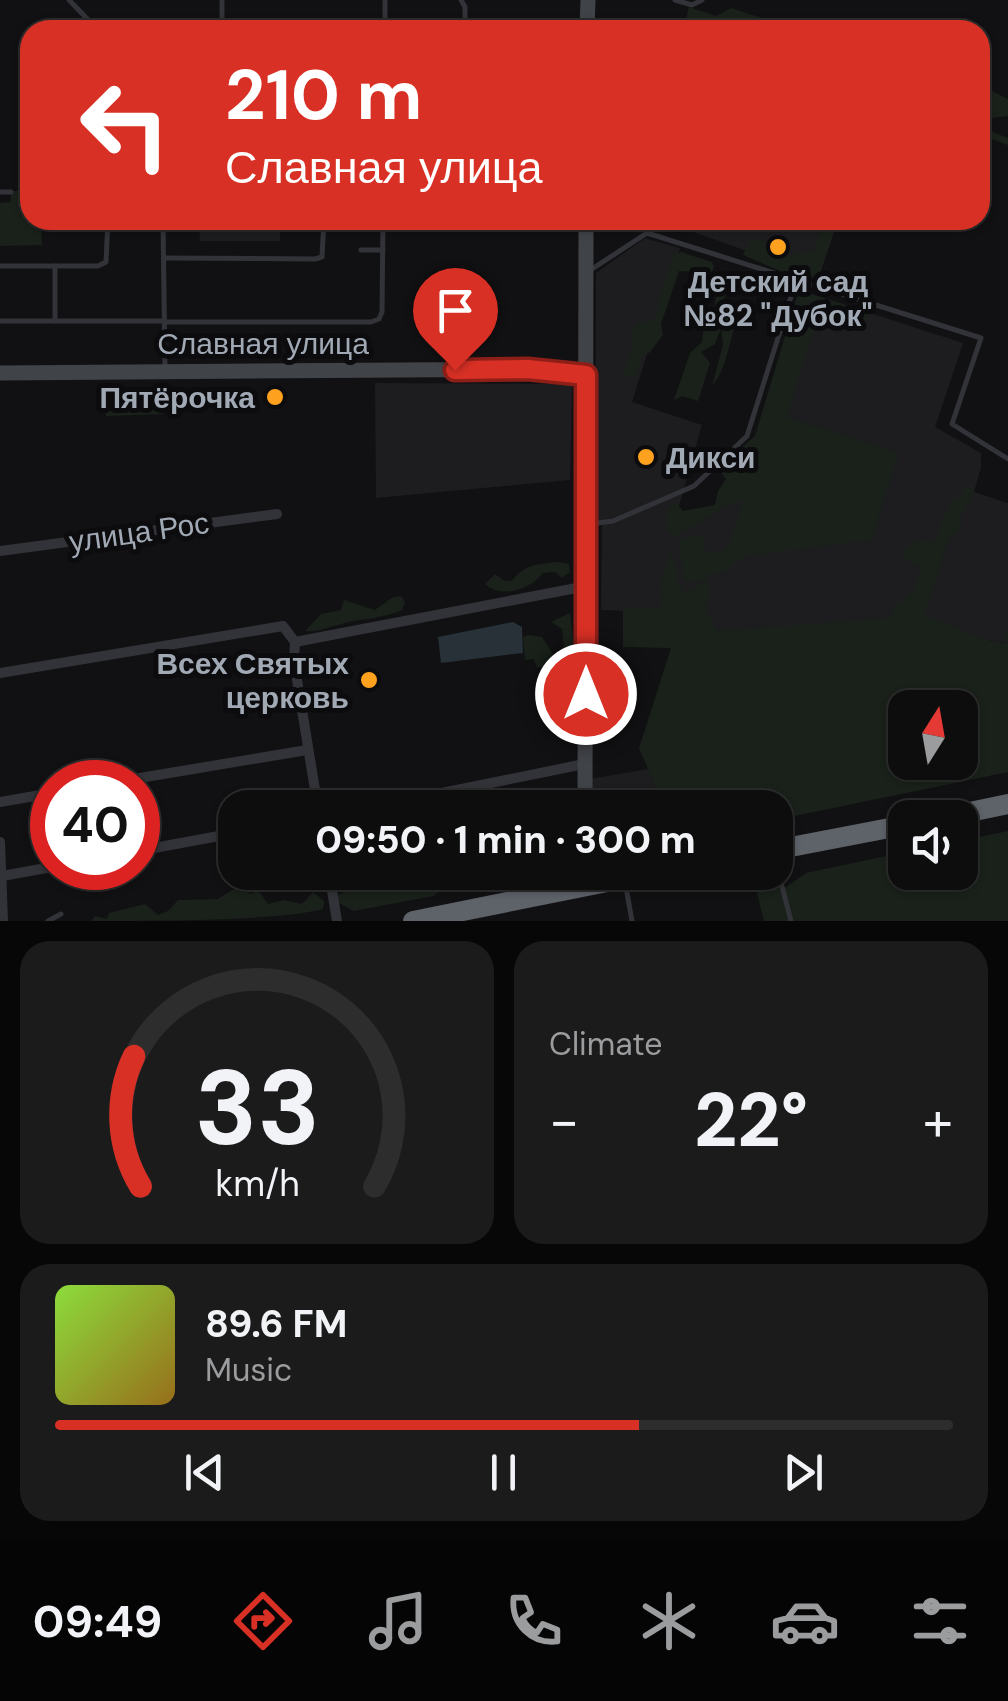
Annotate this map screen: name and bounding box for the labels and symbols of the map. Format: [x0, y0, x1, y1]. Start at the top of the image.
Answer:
marker: Детский сад №82 "Дубок" [767, 236, 789, 258]
place label: Детский сад №82 "Дубок" [684, 262, 872, 335]
pin [413, 268, 498, 371]
street label: Славная улица [157, 324, 369, 363]
place label: Пятёрочка [100, 378, 255, 417]
marker: Пятёрочка [264, 386, 286, 408]
place label: Дикси [666, 438, 756, 477]
marker: Дикси [635, 446, 657, 468]
street label: улица Рос [67, 503, 211, 561]
position arrow [534, 642, 638, 746]
place label: Всех Святых церковь [156, 644, 349, 717]
marker: Всех Святых церковь [358, 669, 380, 691]
north arrow [888, 690, 978, 780]
speed limit sign: 40 [30, 760, 160, 890]

